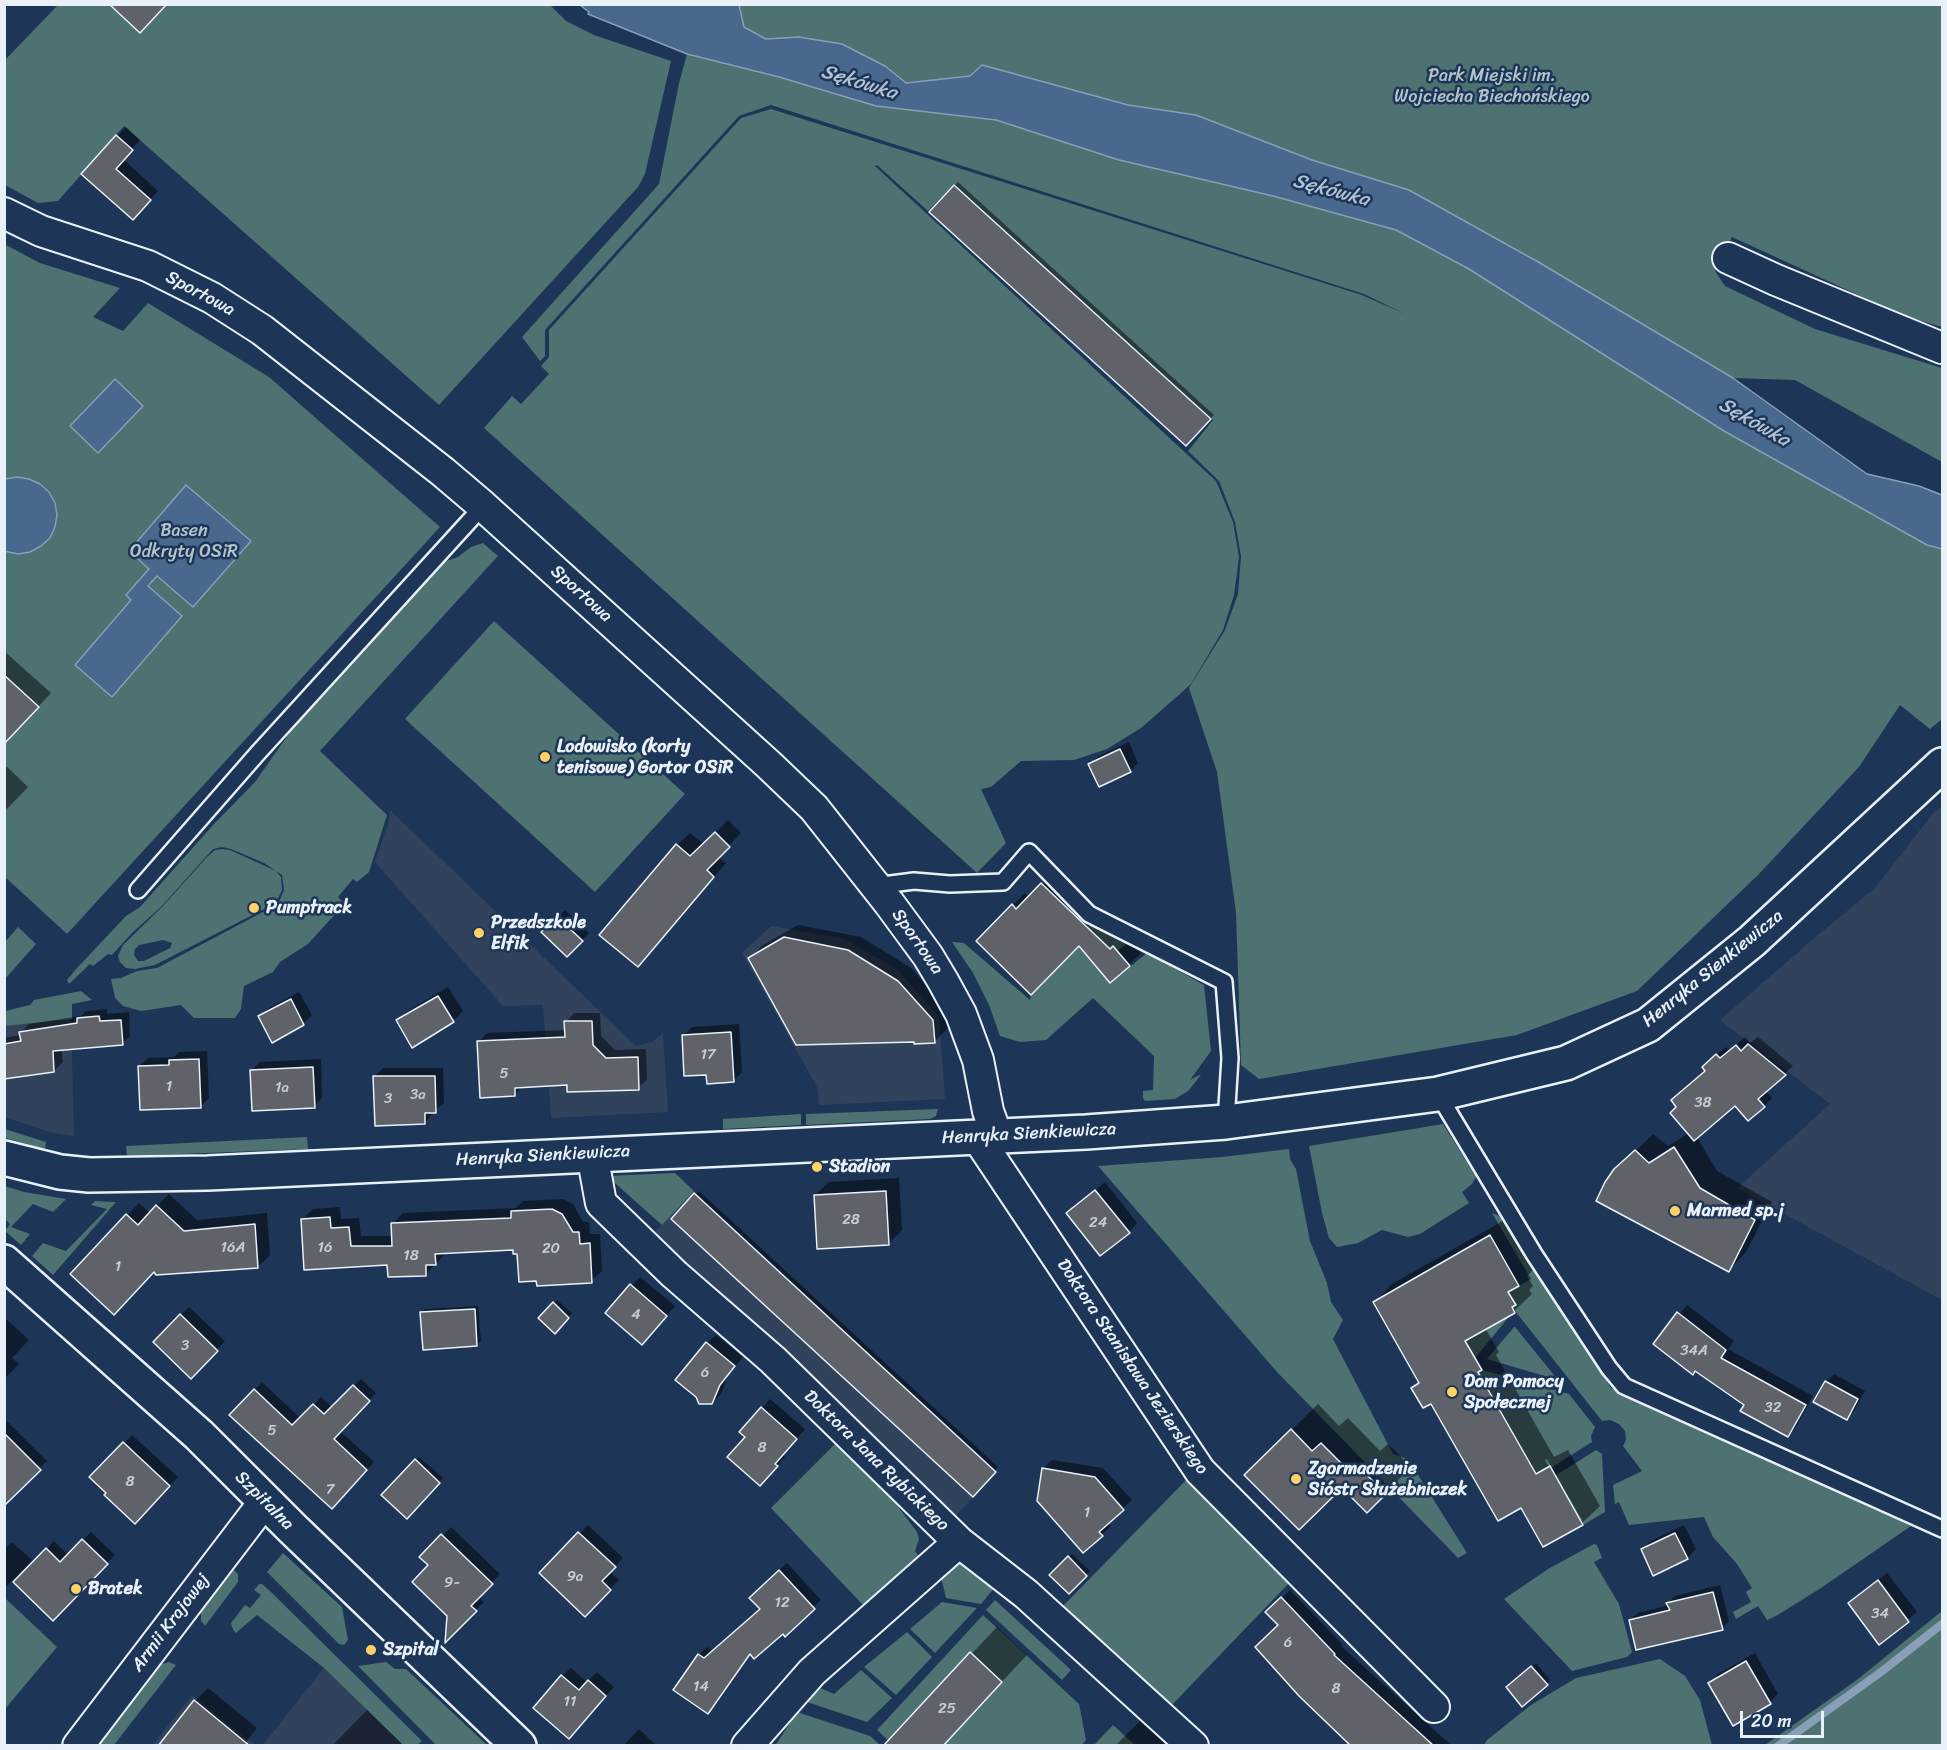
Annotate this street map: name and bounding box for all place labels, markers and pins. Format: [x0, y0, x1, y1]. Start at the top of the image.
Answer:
place label: Lodowisko (korty tenisowe) Gortor OSiR [557, 736, 733, 778]
marker: Lodowisko (korty tenisowe) Gortor OSiR [538, 750, 552, 764]
place label: Pumptrack [266, 897, 352, 919]
marker: Pumptrack [247, 901, 261, 915]
place label: Przedszkole Elfik [491, 912, 586, 954]
marker: Przedszkole Elfik [472, 926, 486, 940]
place label: Stadion [829, 1156, 890, 1178]
marker: Stadion [810, 1160, 824, 1174]
place label: Marmed sp.j [1687, 1200, 1784, 1222]
marker: Marmed sp.j [1668, 1204, 1682, 1218]
place label: Dom Pomocy Społecznej [1464, 1371, 1564, 1414]
marker: Dom Pomocy Społecznej [1445, 1385, 1459, 1399]
place label: Zgormadzenie Sióstr Służebniczek [1308, 1458, 1467, 1500]
marker: Zgormadzenie Sióstr Służebniczek [1289, 1472, 1303, 1486]
place label: Bratek [88, 1578, 142, 1600]
marker: Bratek [69, 1582, 83, 1596]
place label: Szpital [383, 1639, 439, 1661]
marker: Szpital [364, 1643, 378, 1657]

